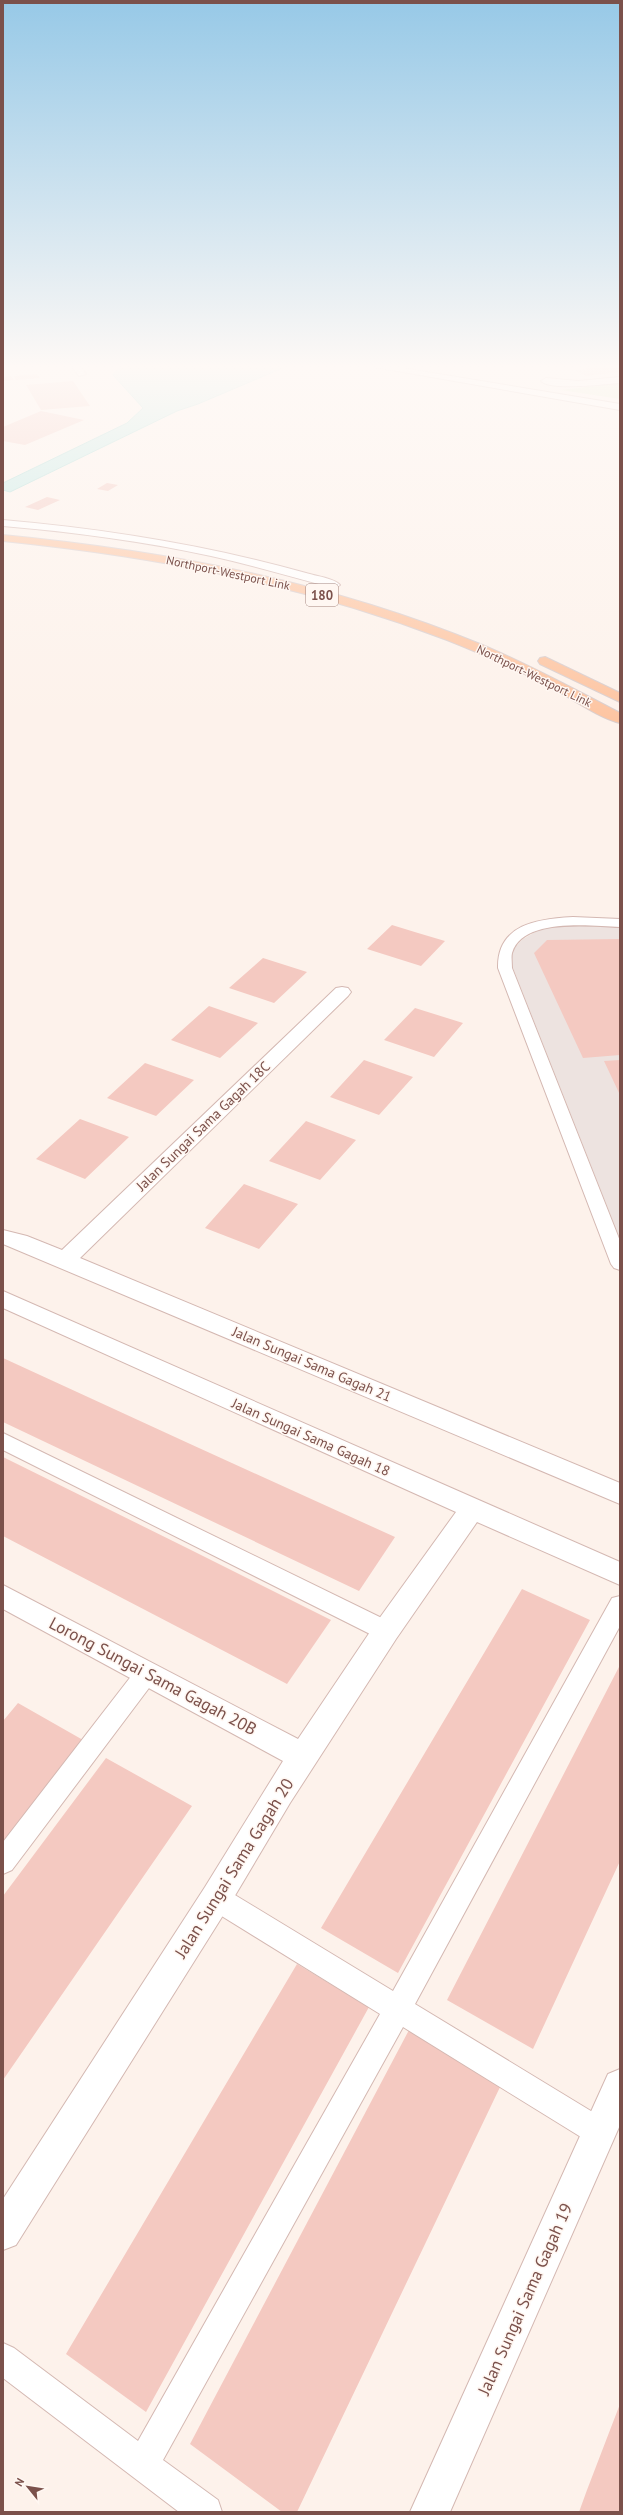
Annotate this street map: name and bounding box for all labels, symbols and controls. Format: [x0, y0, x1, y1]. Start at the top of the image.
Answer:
street label: Northport-Westport Link [165, 552, 292, 593]
road number: 180 [306, 584, 338, 606]
street label: Northport-Westport Link [474, 641, 594, 710]
street label: Jalan Sungai Sama Gagah 18C [132, 1057, 274, 1195]
street label: Jalan Sungai Sama Gagah 21 [229, 1322, 394, 1406]
street label: Jalan Sungai Sama Gagah 18 [228, 1394, 393, 1480]
street label: Lorong Sungai Sama Gagah 20B [45, 1612, 261, 1740]
street label: Jalan Sungai Sama Gagah 20 [169, 1774, 298, 1963]
street label: Jalan Sungai Sama Gagah 19 [472, 2200, 577, 2399]
north arrow [8, 2467, 48, 2507]
text: N [11, 2475, 27, 2489]

